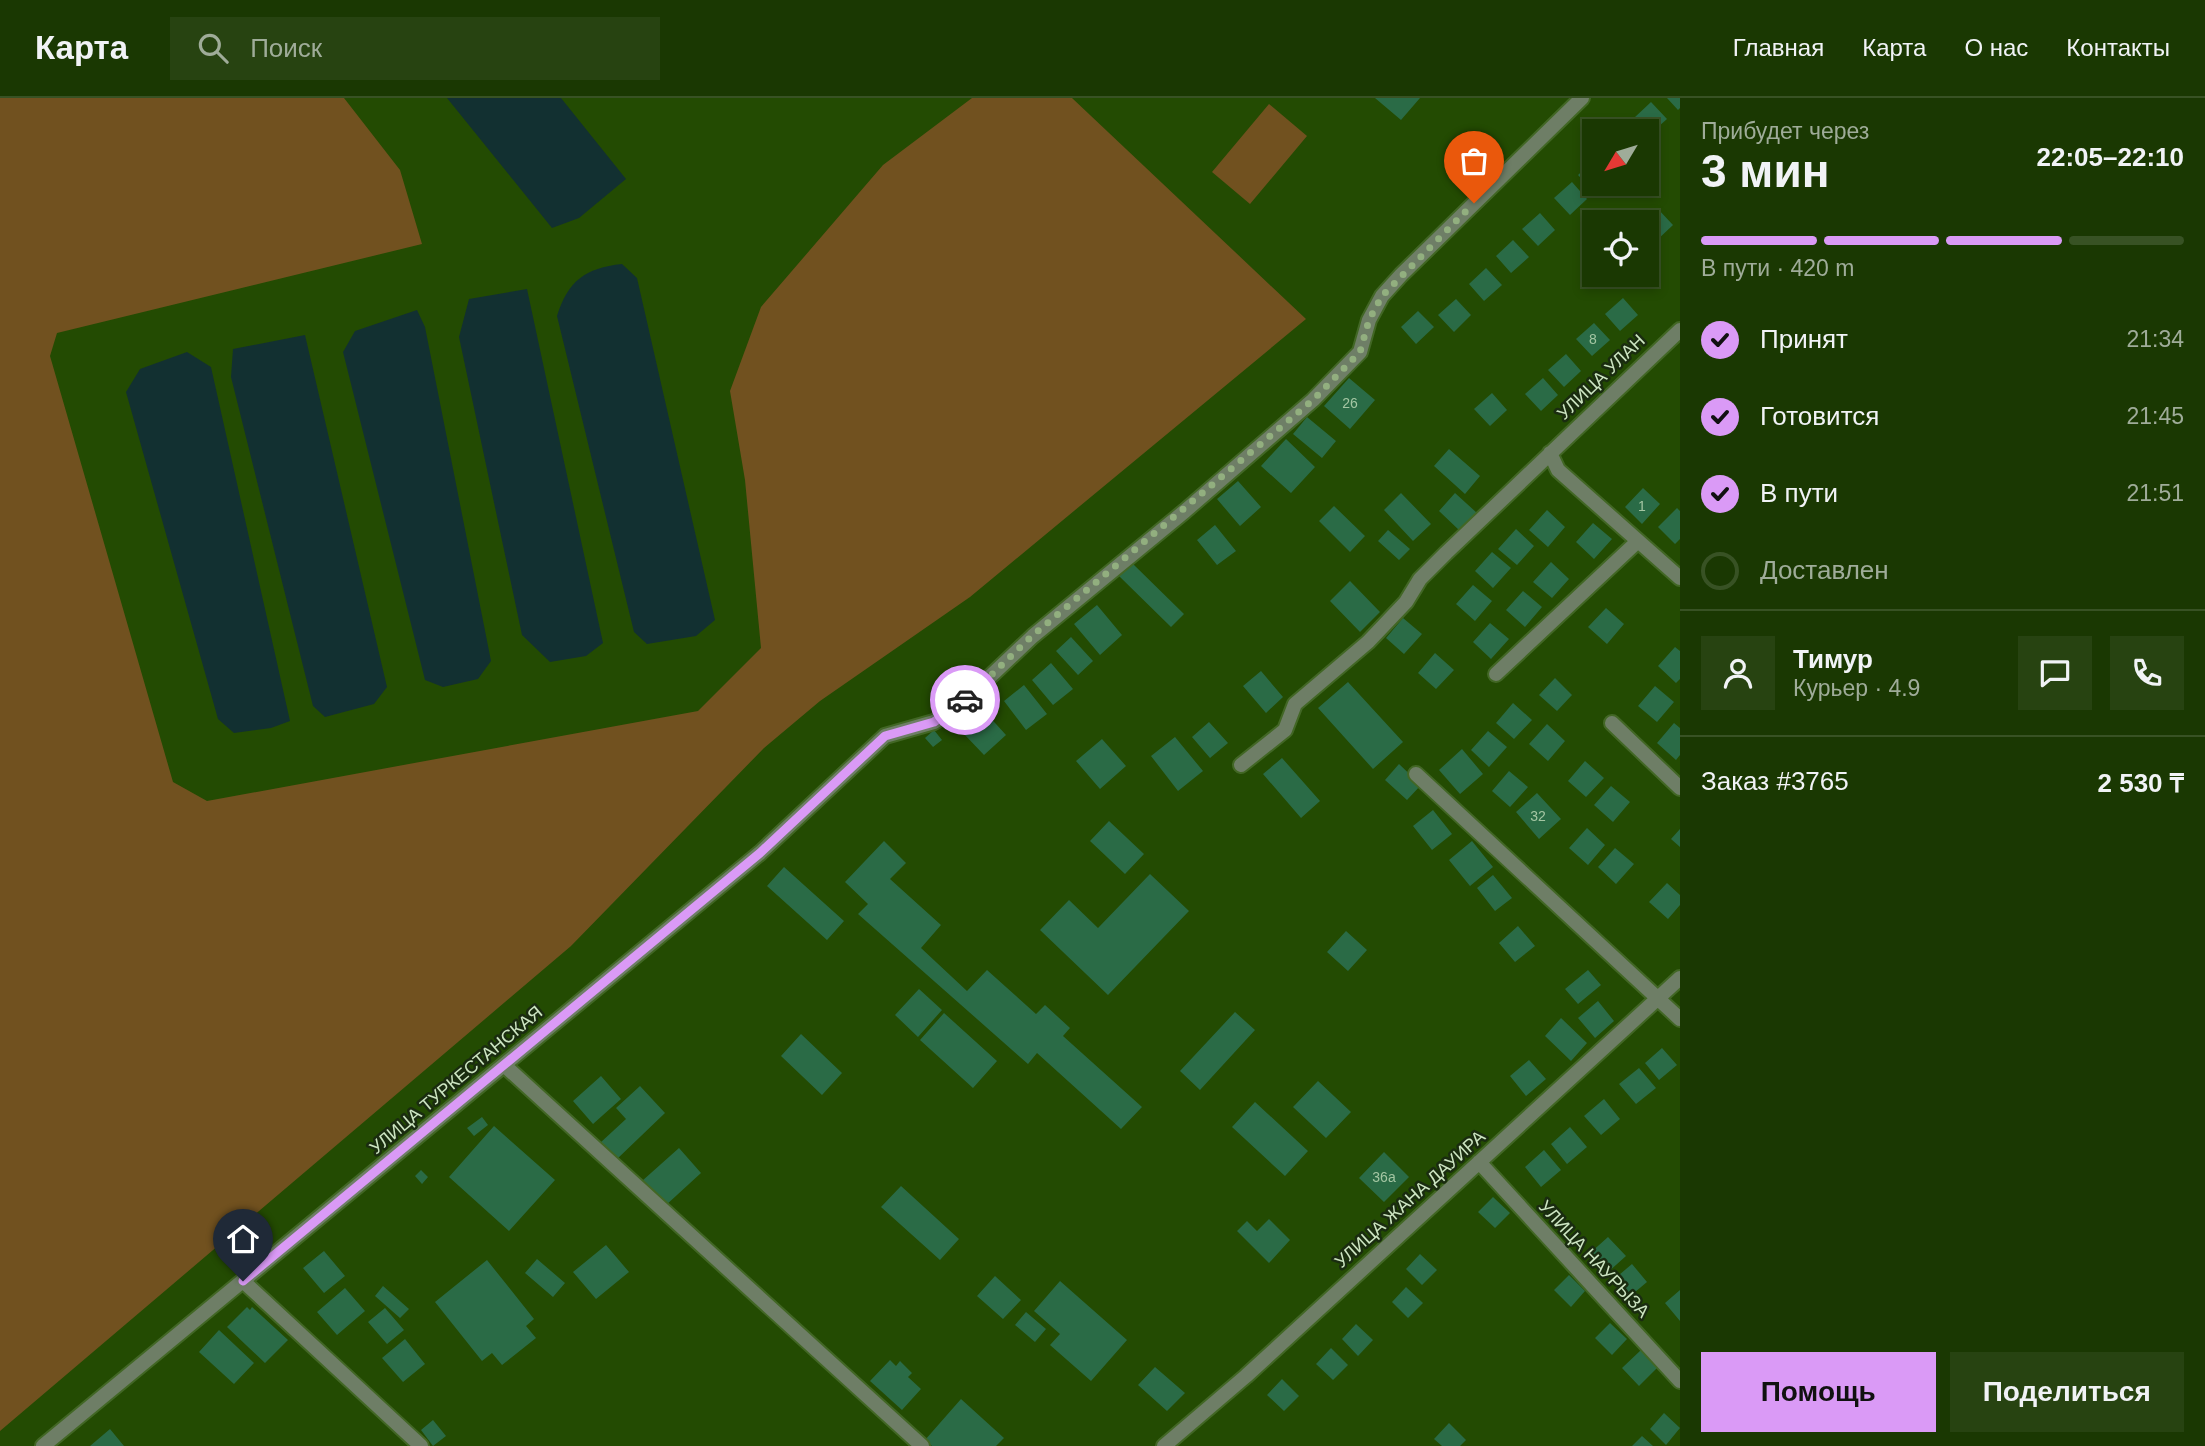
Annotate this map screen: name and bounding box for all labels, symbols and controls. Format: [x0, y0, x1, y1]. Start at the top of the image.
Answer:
search box [170, 17, 660, 80]
text: Карта [35, 29, 128, 66]
icon: search [194, 29, 232, 67]
text: Поиск [250, 33, 322, 63]
text: Главная [1733, 34, 1824, 61]
text: Карта [1862, 34, 1926, 61]
text: О нас [1964, 34, 2028, 61]
text: Контакты [2066, 34, 2170, 61]
text: Прибудет через [1701, 118, 1869, 144]
north arrow [1582, 119, 1659, 196]
map controls [1582, 119, 1659, 287]
pin [1444, 131, 1504, 203]
icon: bag [1455, 142, 1493, 180]
text: 22:05–22:10 [2037, 142, 2184, 172]
text: 3 мин [1701, 145, 1829, 197]
button: locate [1582, 210, 1659, 287]
text: В пути · 420 m [1701, 255, 1854, 281]
icon: check [1701, 321, 1739, 359]
text: Принят [1760, 324, 1848, 354]
text: 21:34 [2126, 326, 2184, 352]
street label: УЛИЦА УЛАН [1553, 330, 1649, 424]
house number: 8 [1589, 331, 1597, 347]
house number: 26 [1342, 395, 1358, 411]
icon: check [1701, 398, 1739, 436]
text: Готовится [1760, 401, 1879, 431]
text: 21:45 [2126, 403, 2184, 429]
icon: check [1701, 475, 1739, 513]
text: В пути [1760, 478, 1838, 508]
text: 21:51 [2126, 480, 2184, 506]
house number: 1 [1638, 498, 1646, 514]
text: Доставлен [1760, 555, 1889, 585]
button: person [1701, 636, 1775, 710]
button: chat [2018, 636, 2092, 710]
button: phone [2110, 636, 2184, 710]
text: Тимур [1793, 644, 1873, 674]
courier [930, 665, 1000, 735]
text: Курьер · 4.9 [1793, 675, 1920, 701]
icon: car [946, 681, 984, 719]
text: Заказ #3765 [1701, 766, 1849, 796]
text: 2 530 ₸ [2098, 768, 2184, 798]
house number: 32 [1530, 808, 1546, 824]
street label: УЛИЦА ТУРКЕСТАНСКАЯ [366, 1002, 546, 1158]
street label: УЛИЦА ЖАНА ДАУИРА [1331, 1126, 1489, 1272]
house number: 36а [1372, 1169, 1396, 1185]
street label: УЛИЦА НАУРЫЗА [1535, 1196, 1653, 1322]
pin [213, 1209, 273, 1281]
icon: home [224, 1220, 262, 1258]
button: Помощь [1701, 1352, 1936, 1432]
button: Поделиться [1950, 1352, 2184, 1432]

